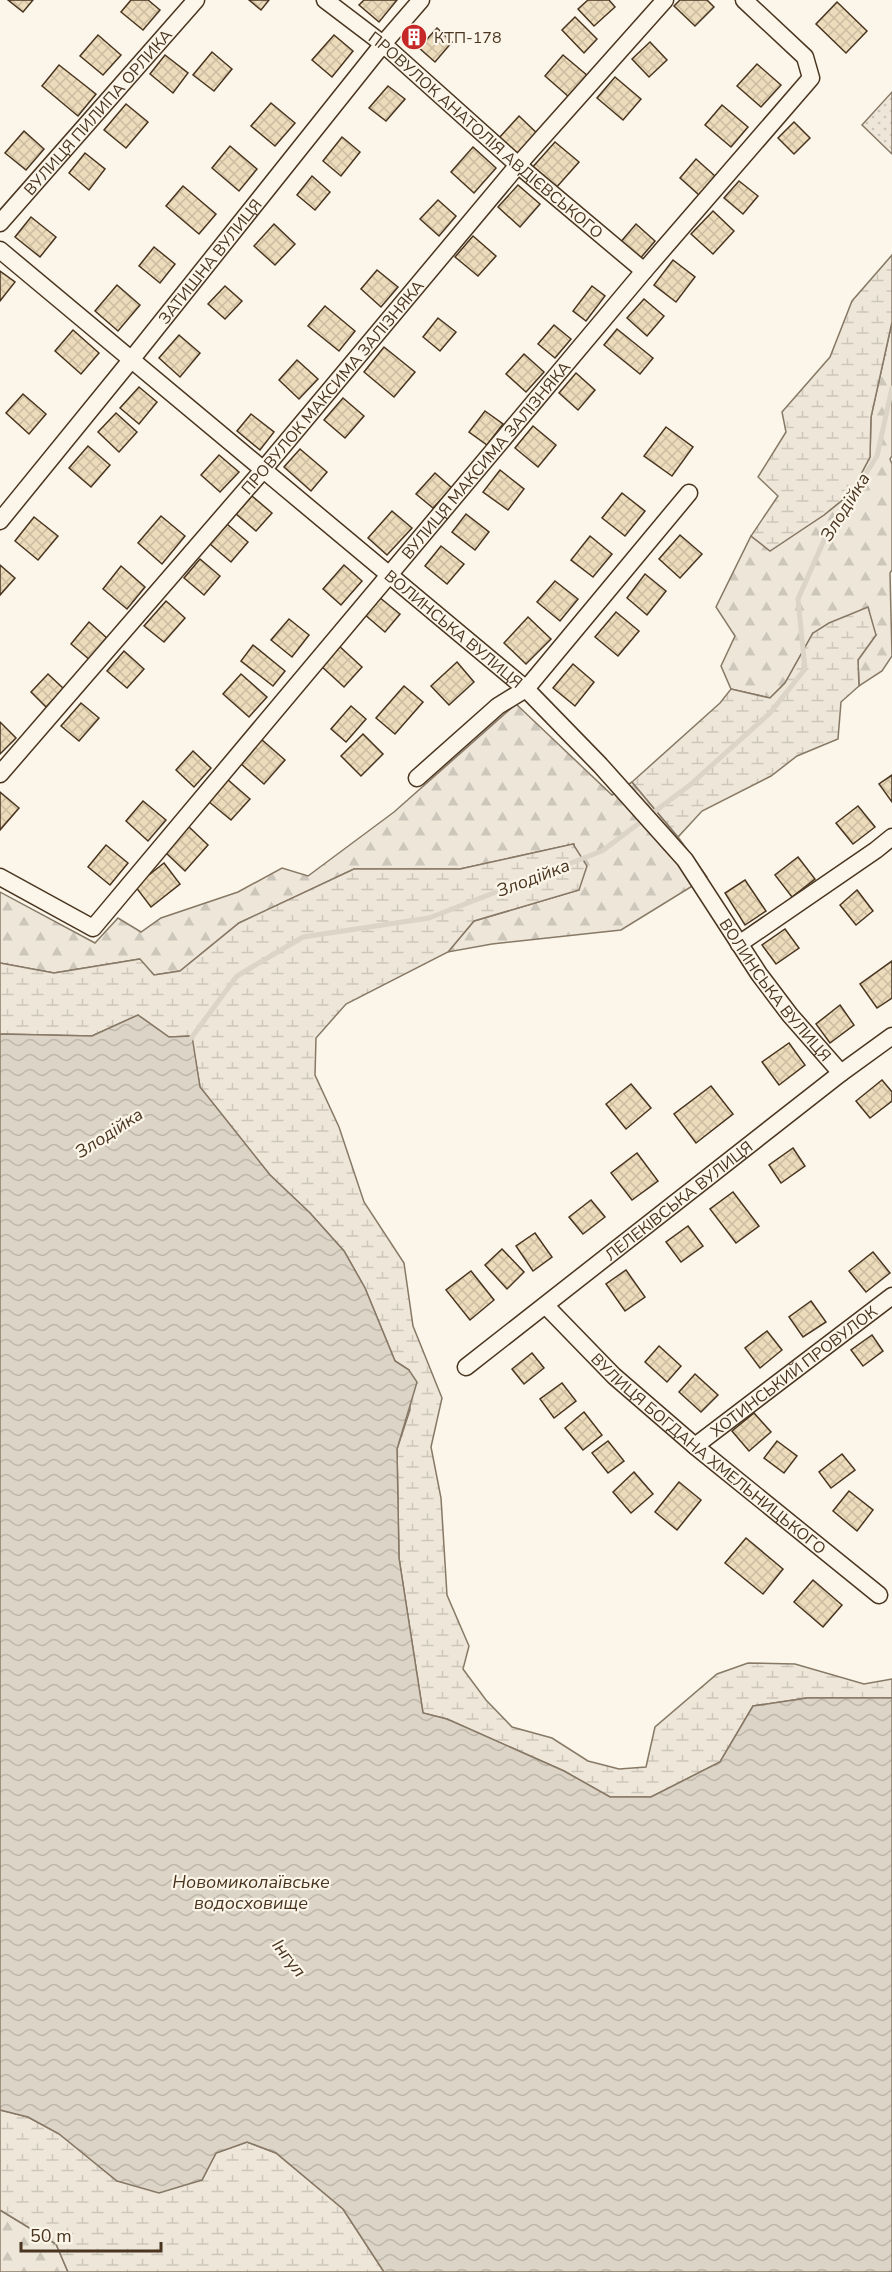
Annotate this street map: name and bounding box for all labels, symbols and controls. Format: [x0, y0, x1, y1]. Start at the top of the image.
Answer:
building icon: КТП-178 [399, 22, 429, 52]
street label: ВУЛИЦЯ ПИЛИПА ОРЛИКА [19, 24, 178, 200]
street label: ПРОВУЛОК АНАТОЛІЯ АВДІЄВСЬКОГО [364, 27, 607, 244]
place label: КТП-178 [434, 27, 502, 49]
street label: ЗАТИШНА ВУЛИЦЯ [154, 195, 267, 329]
street label: ПРОВУЛОК МАКСИМА ЗАЛІЗНЯКА [237, 275, 429, 500]
street label: ВУЛИЦЯ МАКСИМА ЗАЛІЗНЯКА [397, 357, 576, 564]
water label: Злодійка [814, 468, 876, 546]
street label: ВОЛИНСЬКА ВУЛИЦЯ [379, 565, 527, 694]
water label: Злодійка [493, 853, 573, 903]
street label: ВОЛИНСЬКА ВУЛИЦЯ [714, 914, 836, 1066]
water label: Злодійка [70, 1102, 148, 1164]
street label: ЛЕЛЕКІВСЬКА ВУЛИЦЯ [601, 1136, 758, 1266]
street label: ХОТИНСЬКИЙ ПРОВУЛОК [706, 1301, 883, 1442]
street label: ВУЛИЦЯ БОГДАНА ХМЕЛЬНИЦЬКОГО [586, 1349, 830, 1560]
water label: Новомиколаївське водосховище [172, 1870, 330, 1915]
water label: Інгул [267, 1934, 311, 1982]
scale bar [21, 2215, 160, 2253]
text: 50 m [30, 2224, 72, 2248]

